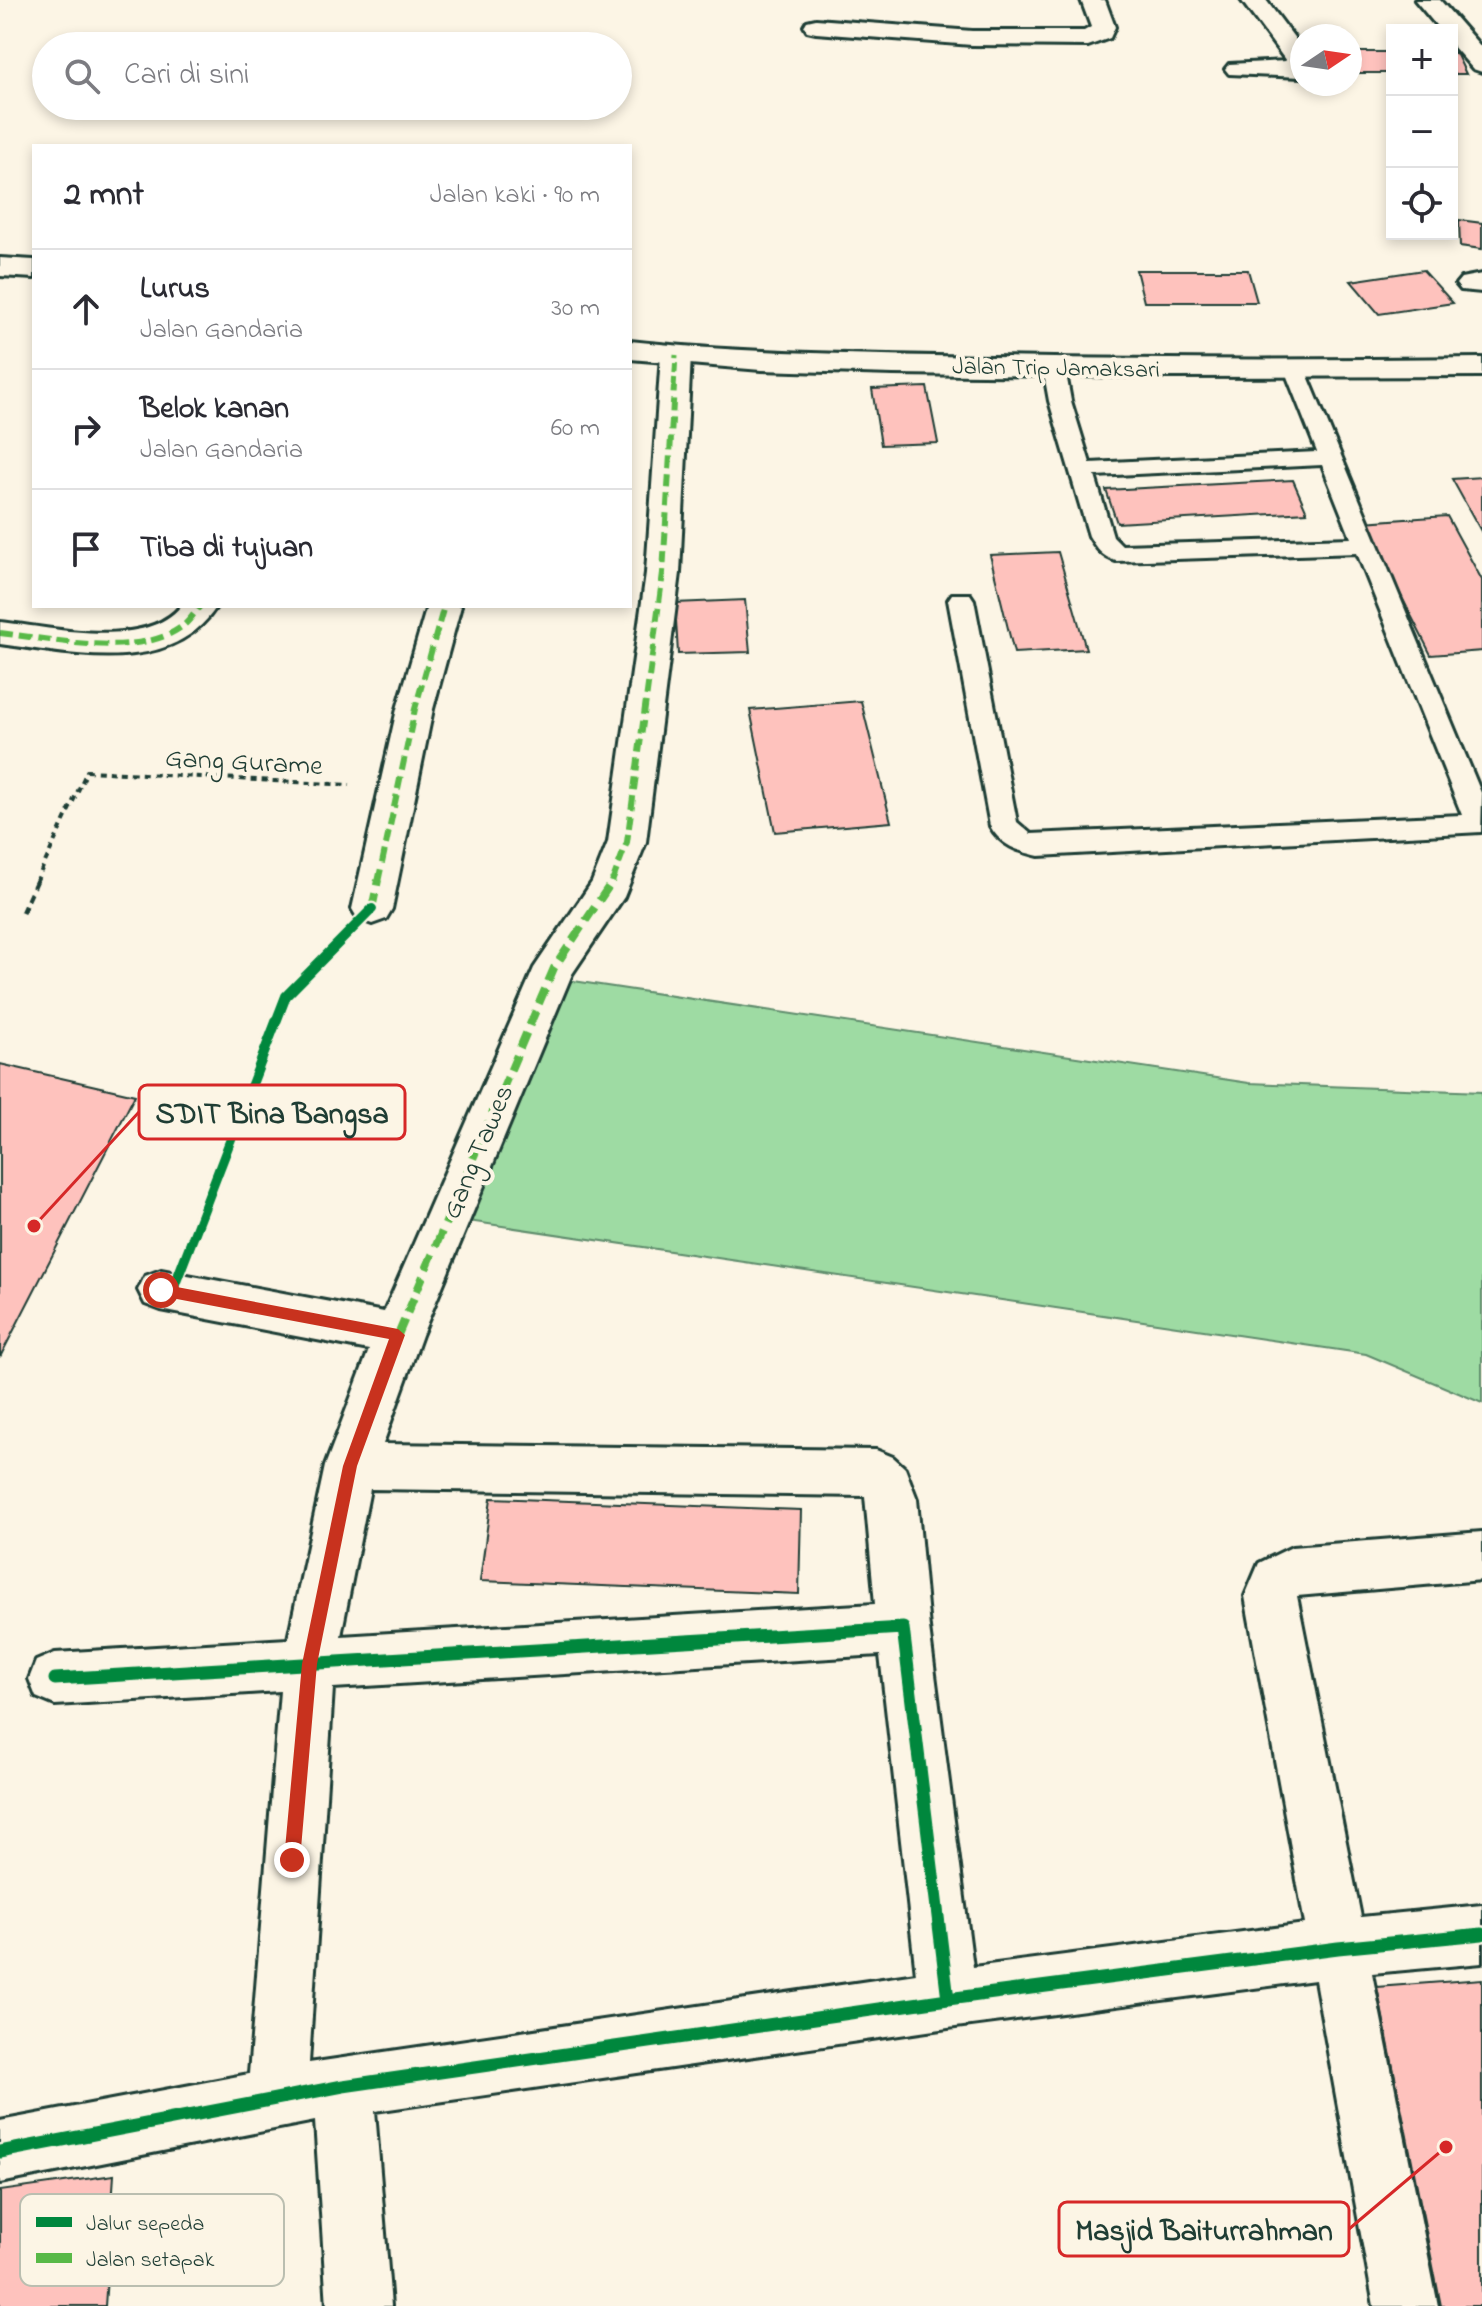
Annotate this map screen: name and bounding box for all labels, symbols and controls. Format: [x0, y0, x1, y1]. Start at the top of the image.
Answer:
north arrow [1290, 24, 1362, 96]
map controls [1386, 24, 1458, 240]
button: + [1386, 24, 1458, 96]
search box [32, 32, 632, 120]
icon: search [60, 54, 104, 98]
text: Cari di sini [124, 54, 250, 98]
button: − [1386, 96, 1458, 168]
button: locate [1386, 168, 1458, 240]
text: 2 mnt [64, 171, 144, 221]
text: Jalan kaki · 90 m [430, 177, 600, 215]
text: Lurus [140, 268, 210, 312]
icon: ahead [64, 287, 108, 331]
text: 30 m [551, 290, 600, 328]
text: Jalan Gandaria [140, 312, 303, 350]
street label: Jalan Trip Jamaksari [952, 350, 1160, 389]
text: Belok kanan [140, 388, 289, 432]
icon: right [64, 407, 108, 451]
text: 60 m [551, 410, 600, 448]
text: Jalan Gandaria [140, 432, 303, 470]
icon: arrive [64, 527, 108, 571]
text: Tiba di tujuan [140, 527, 313, 571]
street label: Gang Gurame [164, 739, 324, 788]
street label: Gang Tawes [433, 1079, 526, 1226]
callout: SDIT Bina Bangsa [139, 1085, 405, 1139]
text: SDIT Bina Bangsa [155, 1094, 389, 1139]
route start [143, 1272, 179, 1308]
route end [274, 1842, 310, 1878]
legend [20, 2194, 284, 2286]
callout: Masjid Baiturrahman [1059, 2202, 1349, 2256]
text: Jalur sepeda [86, 2209, 204, 2241]
text: Masjid Baiturrahman [1075, 2211, 1333, 2255]
text: Jalan setapak [86, 2245, 215, 2277]

